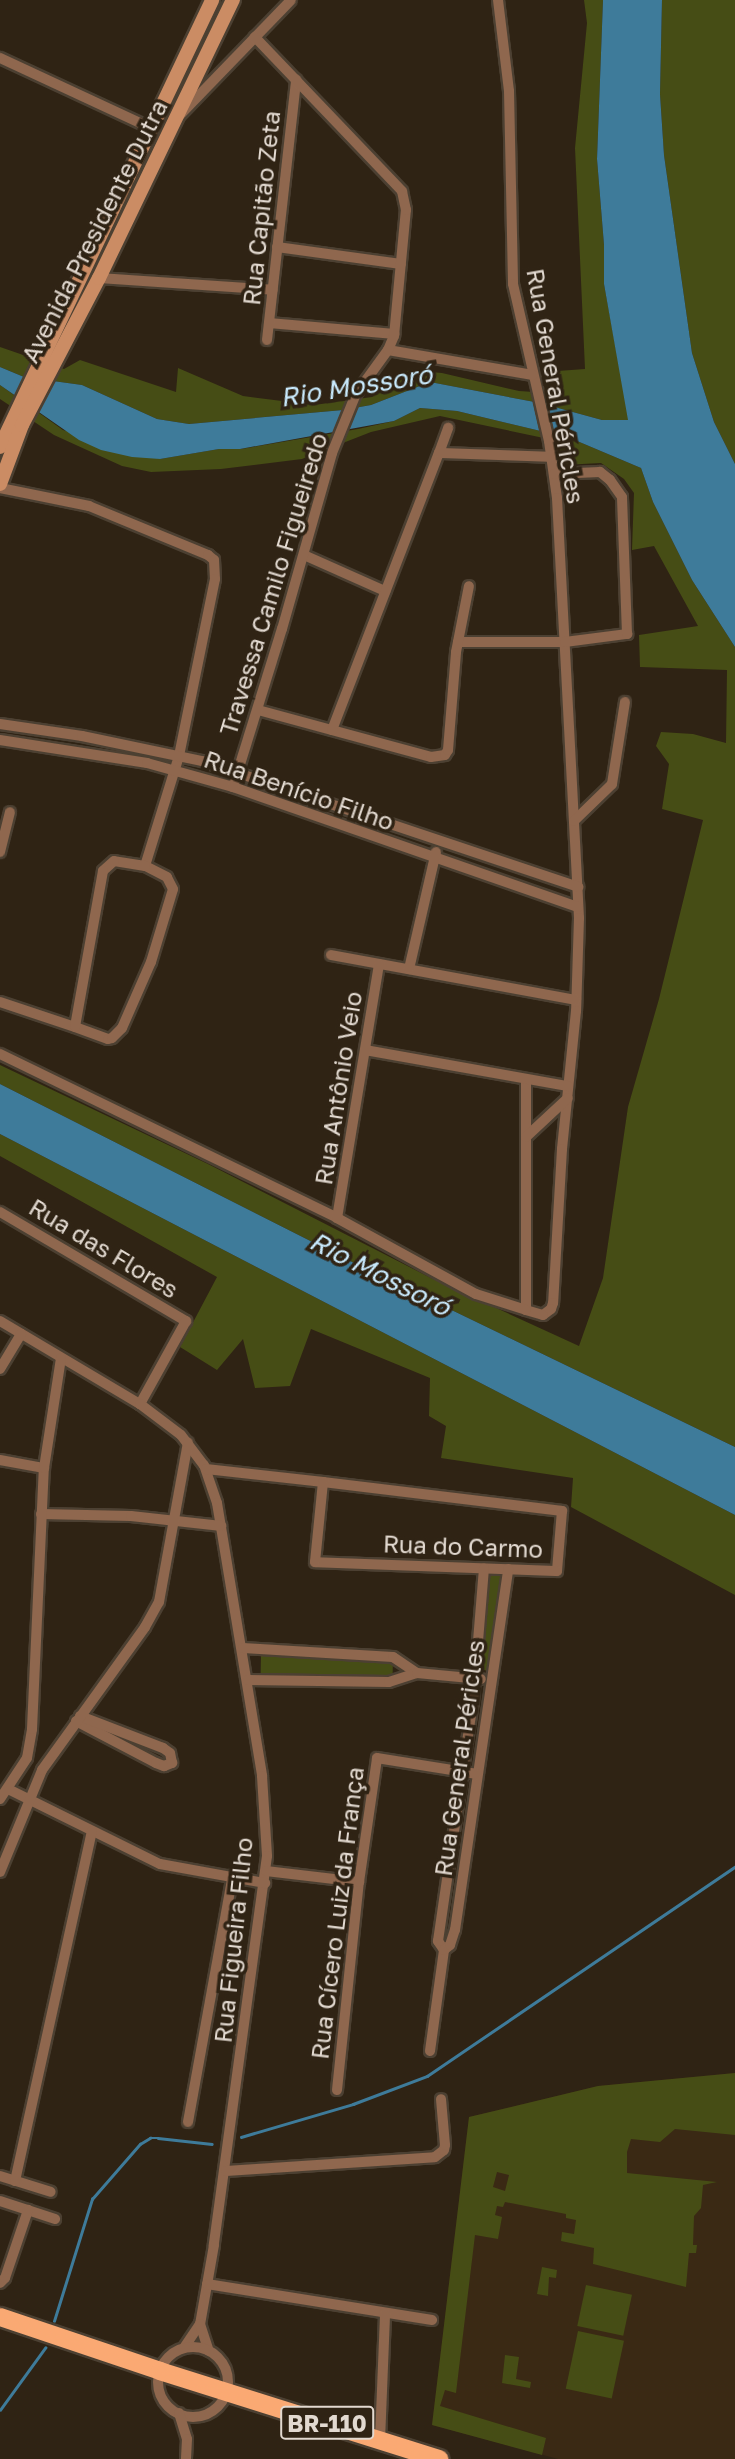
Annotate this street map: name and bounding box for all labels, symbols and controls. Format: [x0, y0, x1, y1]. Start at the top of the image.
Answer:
street label: Avenida Presidente Dutra [15, 95, 173, 367]
street label: Rua Capitão Zeta [236, 109, 286, 307]
street label: Rua General Péricles [521, 266, 591, 506]
water label: Rio Mossoró [278, 359, 434, 413]
street label: Travessa Camilo Figueiredo [213, 429, 333, 739]
street label: Rua Benício Filho [200, 744, 398, 836]
street label: Rua Antônio Veio [308, 989, 368, 1187]
street label: Rua das Flores [24, 1192, 184, 1304]
water label: Rio Mossoró [305, 1225, 455, 1323]
street label: Rua do Carmo [383, 1529, 543, 1563]
street label: Rua General Péricles [428, 1638, 490, 1878]
street label: Rua Cícero Luiz da França [305, 1765, 369, 2061]
street label: Rua Figueira Filho [208, 1836, 258, 2044]
road number: BR-110 [280, 2404, 374, 2442]

